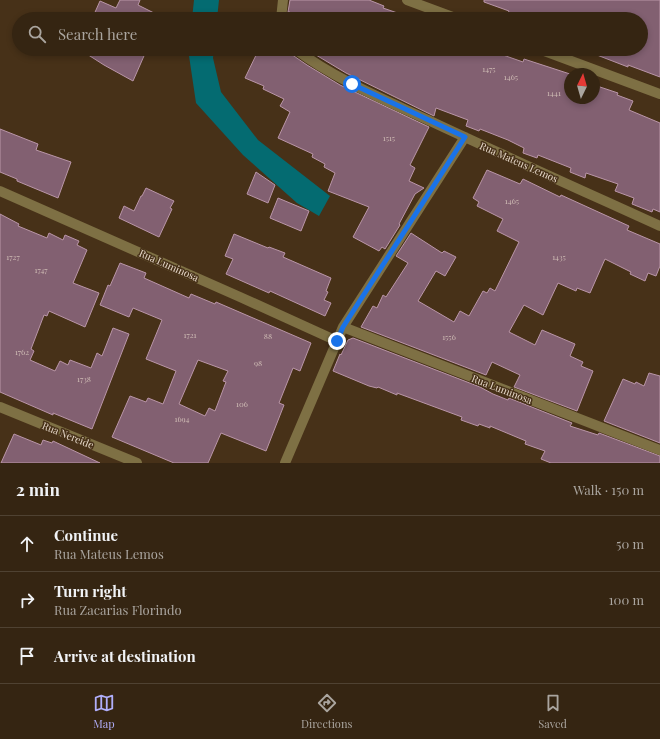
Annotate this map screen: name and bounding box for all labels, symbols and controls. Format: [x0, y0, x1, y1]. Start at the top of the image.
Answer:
search box [12, 12, 648, 56]
icon: search [26, 23, 48, 45]
text: Search here [58, 24, 137, 44]
house number: 1475 [482, 63, 496, 74]
north arrow [564, 68, 600, 104]
house number: 1465 [504, 71, 518, 82]
route start [343, 75, 361, 93]
house number: 1441 [547, 87, 561, 98]
house number: 1515 [383, 132, 395, 143]
street label: Rua Mateus Lemos [478, 138, 560, 186]
house number: 1465 [505, 195, 519, 206]
street label: Rua Luminosa [137, 246, 201, 284]
house number: 1727 [6, 251, 20, 262]
house number: 1435 [552, 251, 566, 262]
house number: 1747 [34, 264, 48, 275]
house number: 1721 [184, 329, 197, 340]
house number: 88 [264, 330, 272, 341]
house number: 1556 [442, 331, 456, 342]
route end [328, 332, 346, 350]
house number: 1762 [15, 346, 29, 357]
house number: 98 [254, 357, 262, 368]
street label: Rua Luminosa [470, 371, 534, 407]
house number: 1738 [77, 373, 91, 384]
house number: 106 [236, 398, 248, 409]
house number: 1694 [174, 413, 190, 424]
street label: Rua Nereide [40, 418, 96, 452]
text: 2 min [16, 478, 60, 500]
text: Walk · 150 m [573, 481, 644, 498]
text: Continue [54, 525, 118, 545]
icon: ahead [16, 533, 38, 555]
text: 50 m [616, 535, 644, 552]
text: Rua Mateus Lemos [54, 545, 164, 562]
text: Turn right [54, 581, 127, 601]
icon: right [16, 589, 38, 611]
text: 100 m [609, 591, 644, 608]
text: Rua Zacarias Florindo [54, 601, 182, 618]
icon: arrive [16, 645, 38, 667]
text: Arrive at destination [54, 646, 196, 666]
tab: Map [93, 692, 115, 731]
tab: Directions [301, 692, 352, 731]
tab: Saved [538, 692, 567, 731]

